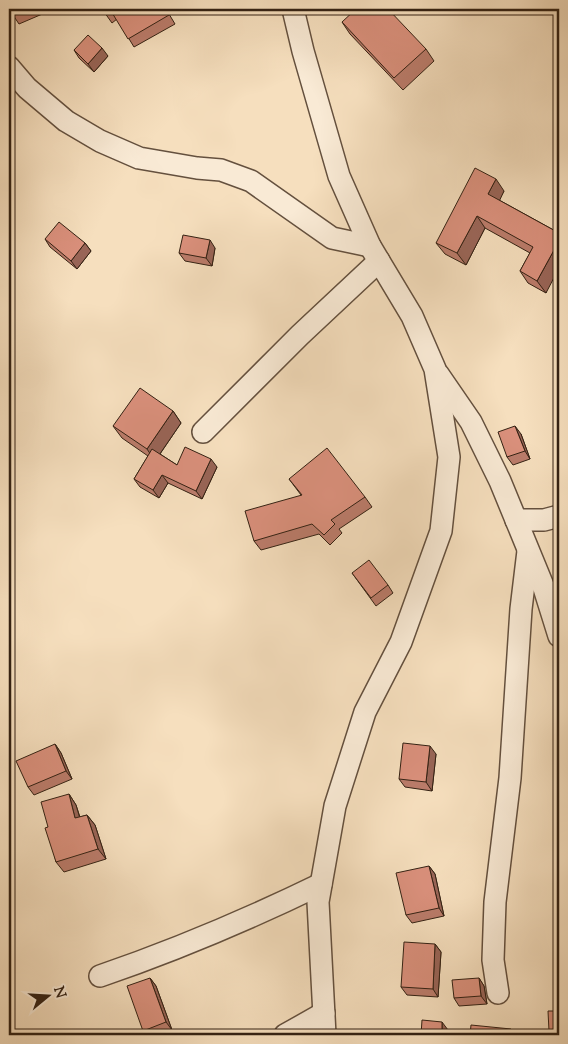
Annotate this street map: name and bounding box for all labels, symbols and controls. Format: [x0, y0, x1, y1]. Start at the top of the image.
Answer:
north arrow [22, 972, 72, 1022]
text: N [47, 984, 70, 1001]

